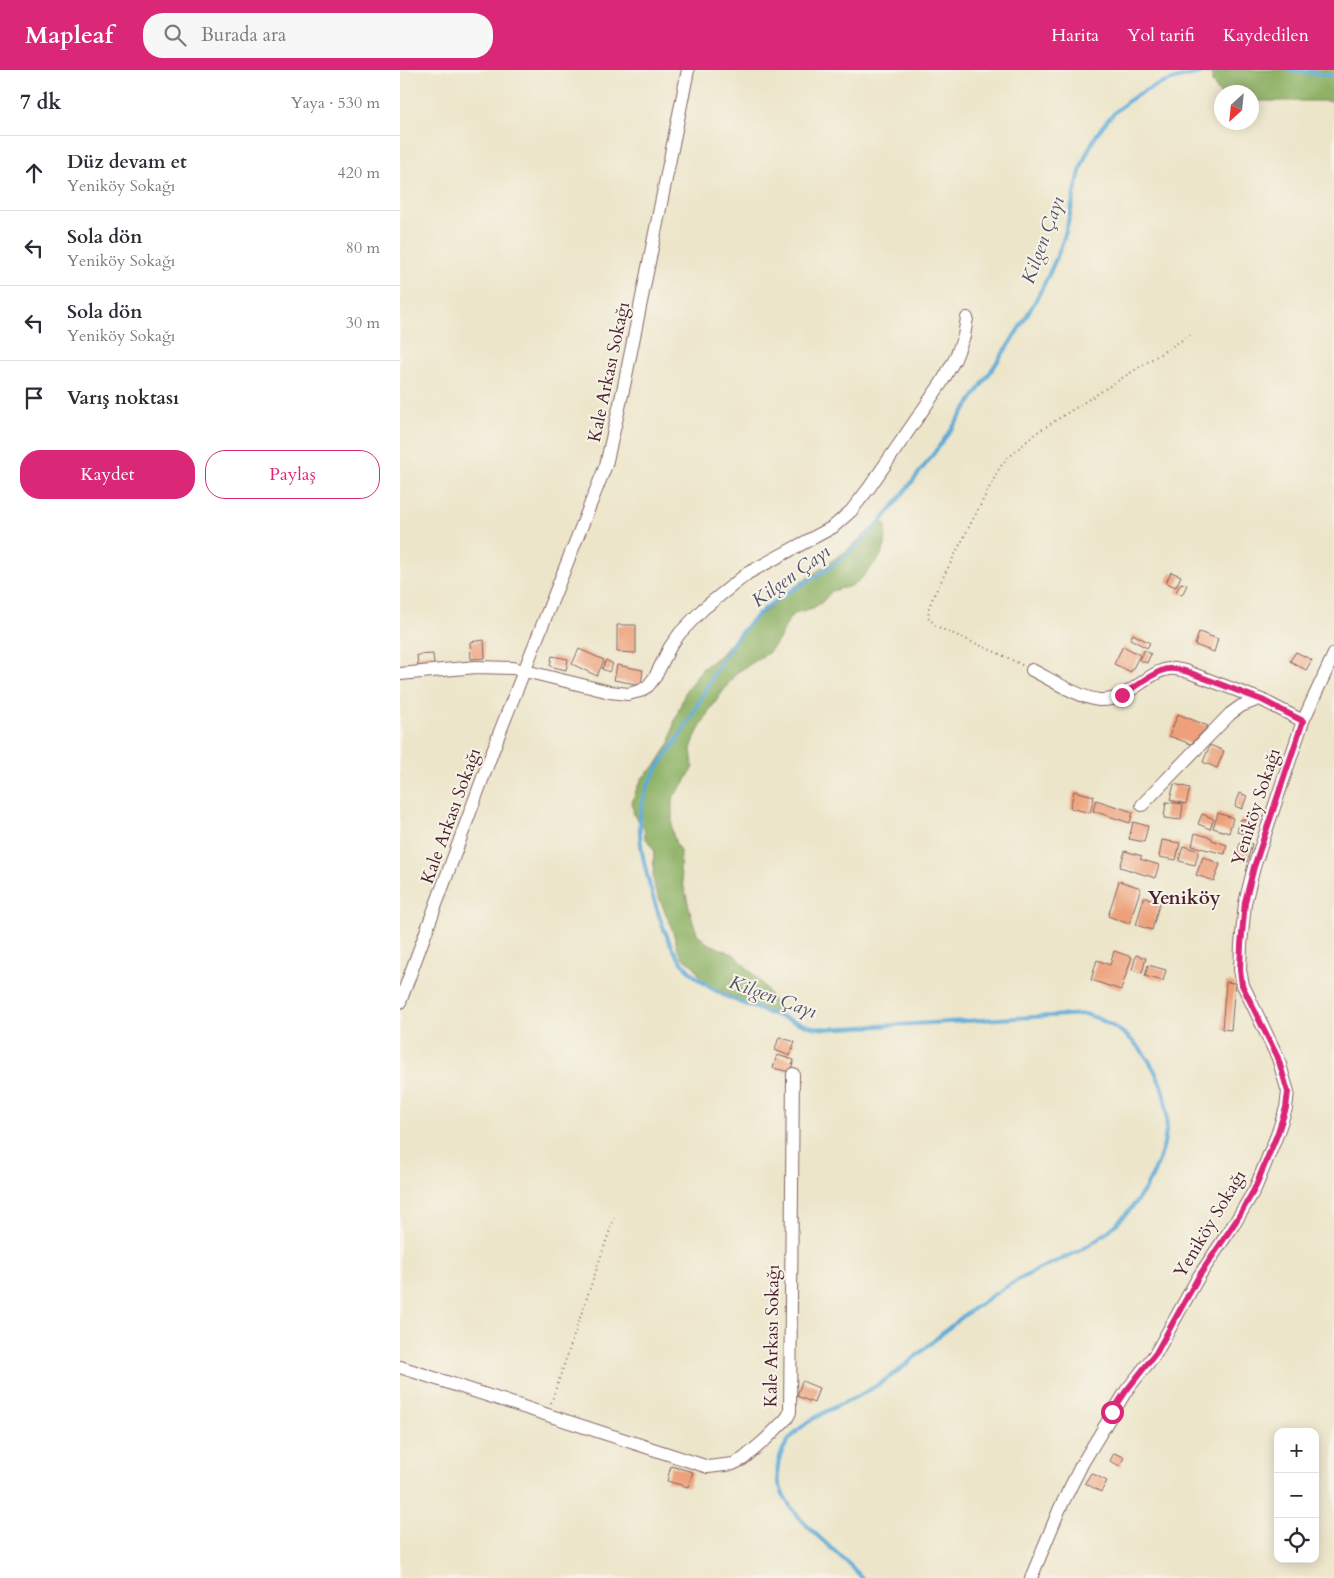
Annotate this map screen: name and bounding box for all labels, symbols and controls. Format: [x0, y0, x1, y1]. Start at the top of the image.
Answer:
search box [143, 13, 493, 58]
text: Mapleaf [25, 19, 113, 52]
icon: search [161, 21, 189, 49]
text: Burada ara [201, 22, 286, 48]
text: Harita [1051, 23, 1099, 48]
text: Yol tarifi [1127, 23, 1195, 48]
text: Kaydedilen [1223, 23, 1309, 48]
north arrow [1214, 85, 1259, 130]
text: 7 dk [20, 88, 61, 117]
text: Yaya · 530 m [291, 92, 380, 114]
text: Düz devam et [67, 149, 187, 175]
icon: ahead [20, 159, 48, 187]
text: 420 m [338, 162, 380, 184]
text: Yeniköy Sokağı [67, 175, 175, 197]
water label: Kilgen Çayı [1015, 193, 1071, 287]
text: Sola dön [67, 224, 142, 250]
icon: left [20, 234, 48, 262]
text: 80 m [346, 237, 380, 259]
text: Yeniköy Sokağı [67, 250, 175, 272]
text: Sola dön [67, 299, 142, 325]
street label: Kale Arkası Sokağı [582, 300, 636, 444]
icon: left [20, 309, 48, 337]
text: 30 m [346, 312, 380, 334]
text: Yeniköy Sokağı [67, 325, 175, 347]
icon: arrive [20, 384, 48, 412]
text: Varış noktası [67, 385, 179, 411]
button: Kaydet [20, 450, 195, 499]
button: Paylaş [205, 450, 380, 499]
water label: Kilgen Çayı [746, 539, 836, 613]
route end [1111, 684, 1134, 707]
street label: Kale Arkası Sokağı [415, 745, 487, 887]
street label: Yeniköy Sokağı [1225, 745, 1287, 869]
district label: Yeniköy [1147, 885, 1221, 911]
water label: Kilgen Çayı [726, 969, 820, 1025]
street label: Yeniköy Sokağı [1168, 1165, 1252, 1283]
street label: Kale Arkası Sokağı [758, 1264, 786, 1408]
route start [1101, 1401, 1124, 1424]
map controls [1274, 1428, 1319, 1563]
button: + [1274, 1428, 1319, 1473]
button: − [1274, 1473, 1319, 1518]
button: locate [1274, 1518, 1319, 1563]

